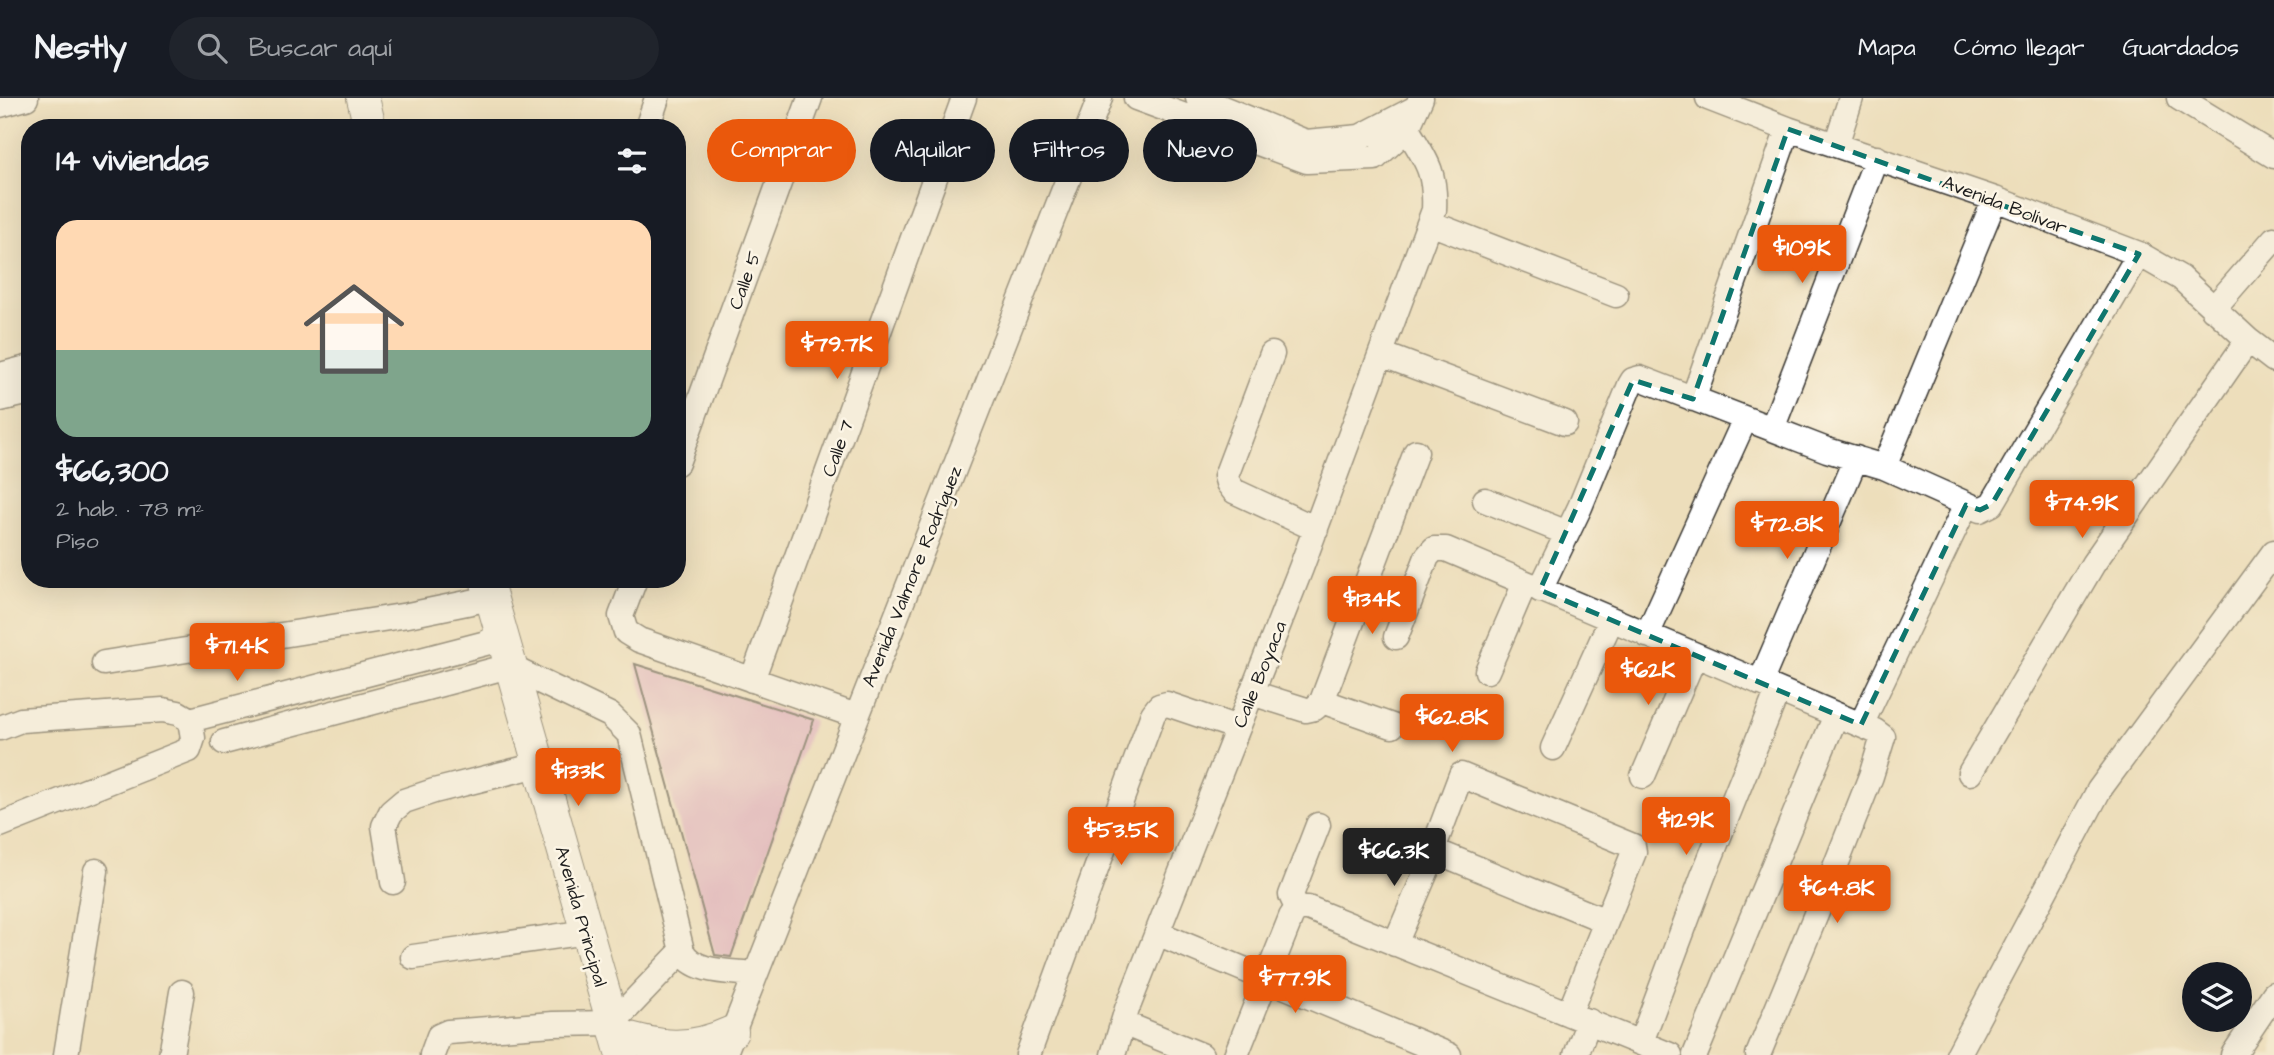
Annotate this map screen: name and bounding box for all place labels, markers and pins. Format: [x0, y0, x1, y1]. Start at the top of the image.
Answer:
pin: $109K [1753, 226, 1851, 285]
pin: $79.7K [780, 322, 894, 381]
pin: $74.9K [2025, 480, 2139, 540]
pin: $72.8K [1730, 502, 1844, 561]
pin: $134K [1323, 576, 1421, 636]
pin: $71.4K [180, 624, 294, 683]
pin: $62K [1607, 648, 1689, 707]
pin: $62.8K [1395, 694, 1509, 754]
pin: $133K [529, 748, 627, 808]
pin: $129K [1637, 798, 1735, 857]
pin: $53.5K [1064, 808, 1178, 867]
pin: $66.3K [1337, 828, 1451, 888]
pin: $64.8K [1780, 866, 1894, 925]
pin: $77.9K [1238, 956, 1352, 1015]

